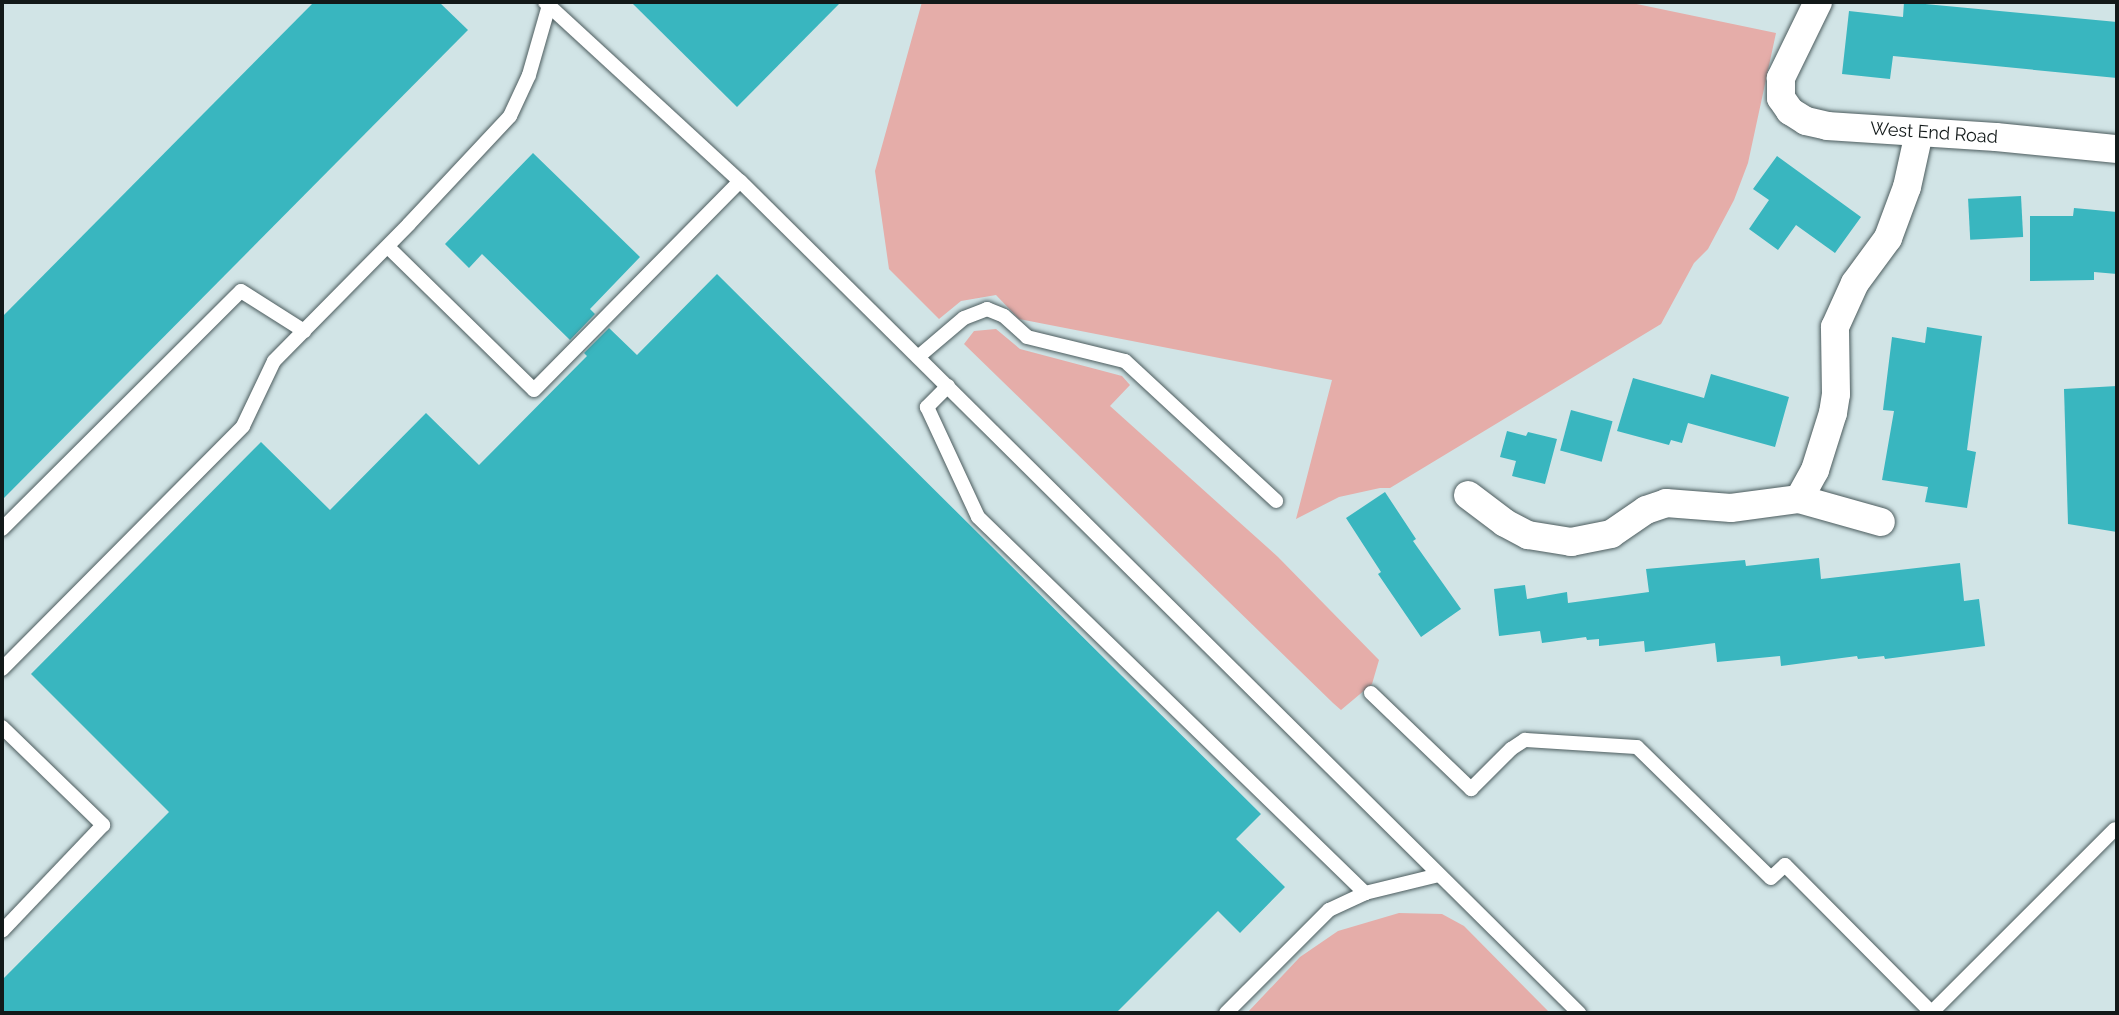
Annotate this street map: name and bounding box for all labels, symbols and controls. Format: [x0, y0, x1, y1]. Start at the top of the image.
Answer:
street label: West End Road [1869, 118, 1999, 148]

